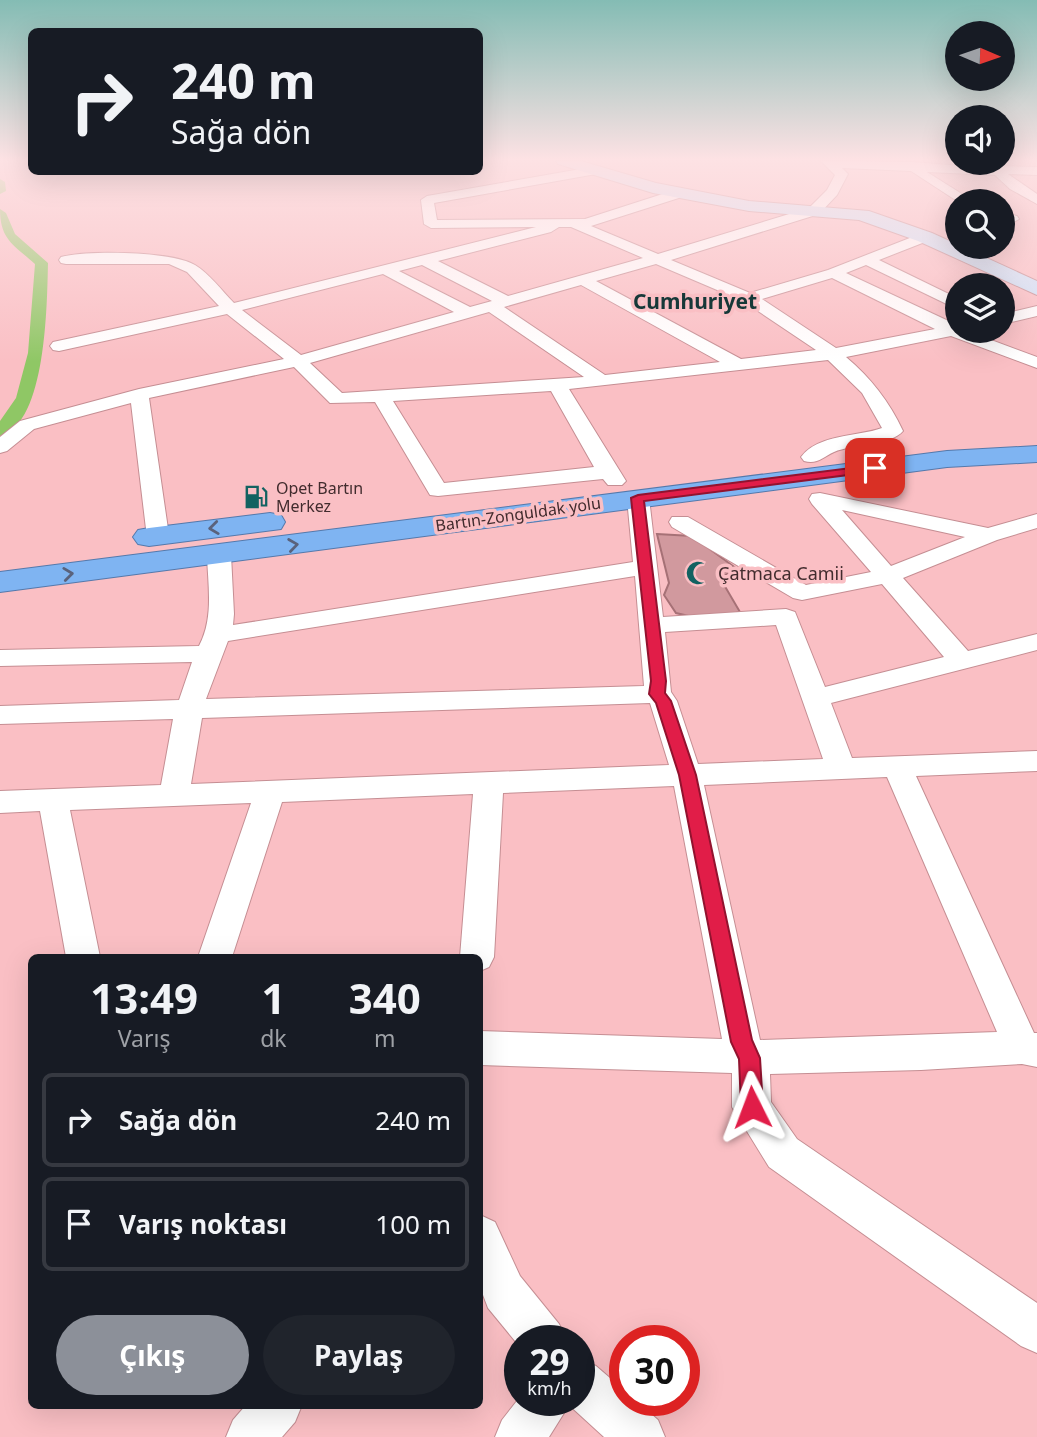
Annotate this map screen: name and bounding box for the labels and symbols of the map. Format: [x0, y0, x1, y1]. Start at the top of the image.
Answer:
north arrow [945, 21, 1015, 91]
district label: Cumhuriyet [633, 287, 757, 315]
pin [845, 438, 905, 498]
place label: Opet Bartın Merkez [276, 477, 363, 517]
fuel station icon: Opet Bartın Merkez [242, 483, 270, 511]
street label: Bartın-Zonguldak yolu [434, 491, 602, 537]
one-way arrow [208, 521, 220, 536]
one-way arrow [288, 537, 299, 552]
mosque icon: Çatmaca Camii [684, 559, 712, 587]
place label: Çatmaca Camii [718, 561, 844, 585]
one-way arrow [62, 566, 74, 581]
position arrow [715, 1070, 789, 1144]
speed limit sign: 30 [609, 1325, 700, 1416]

